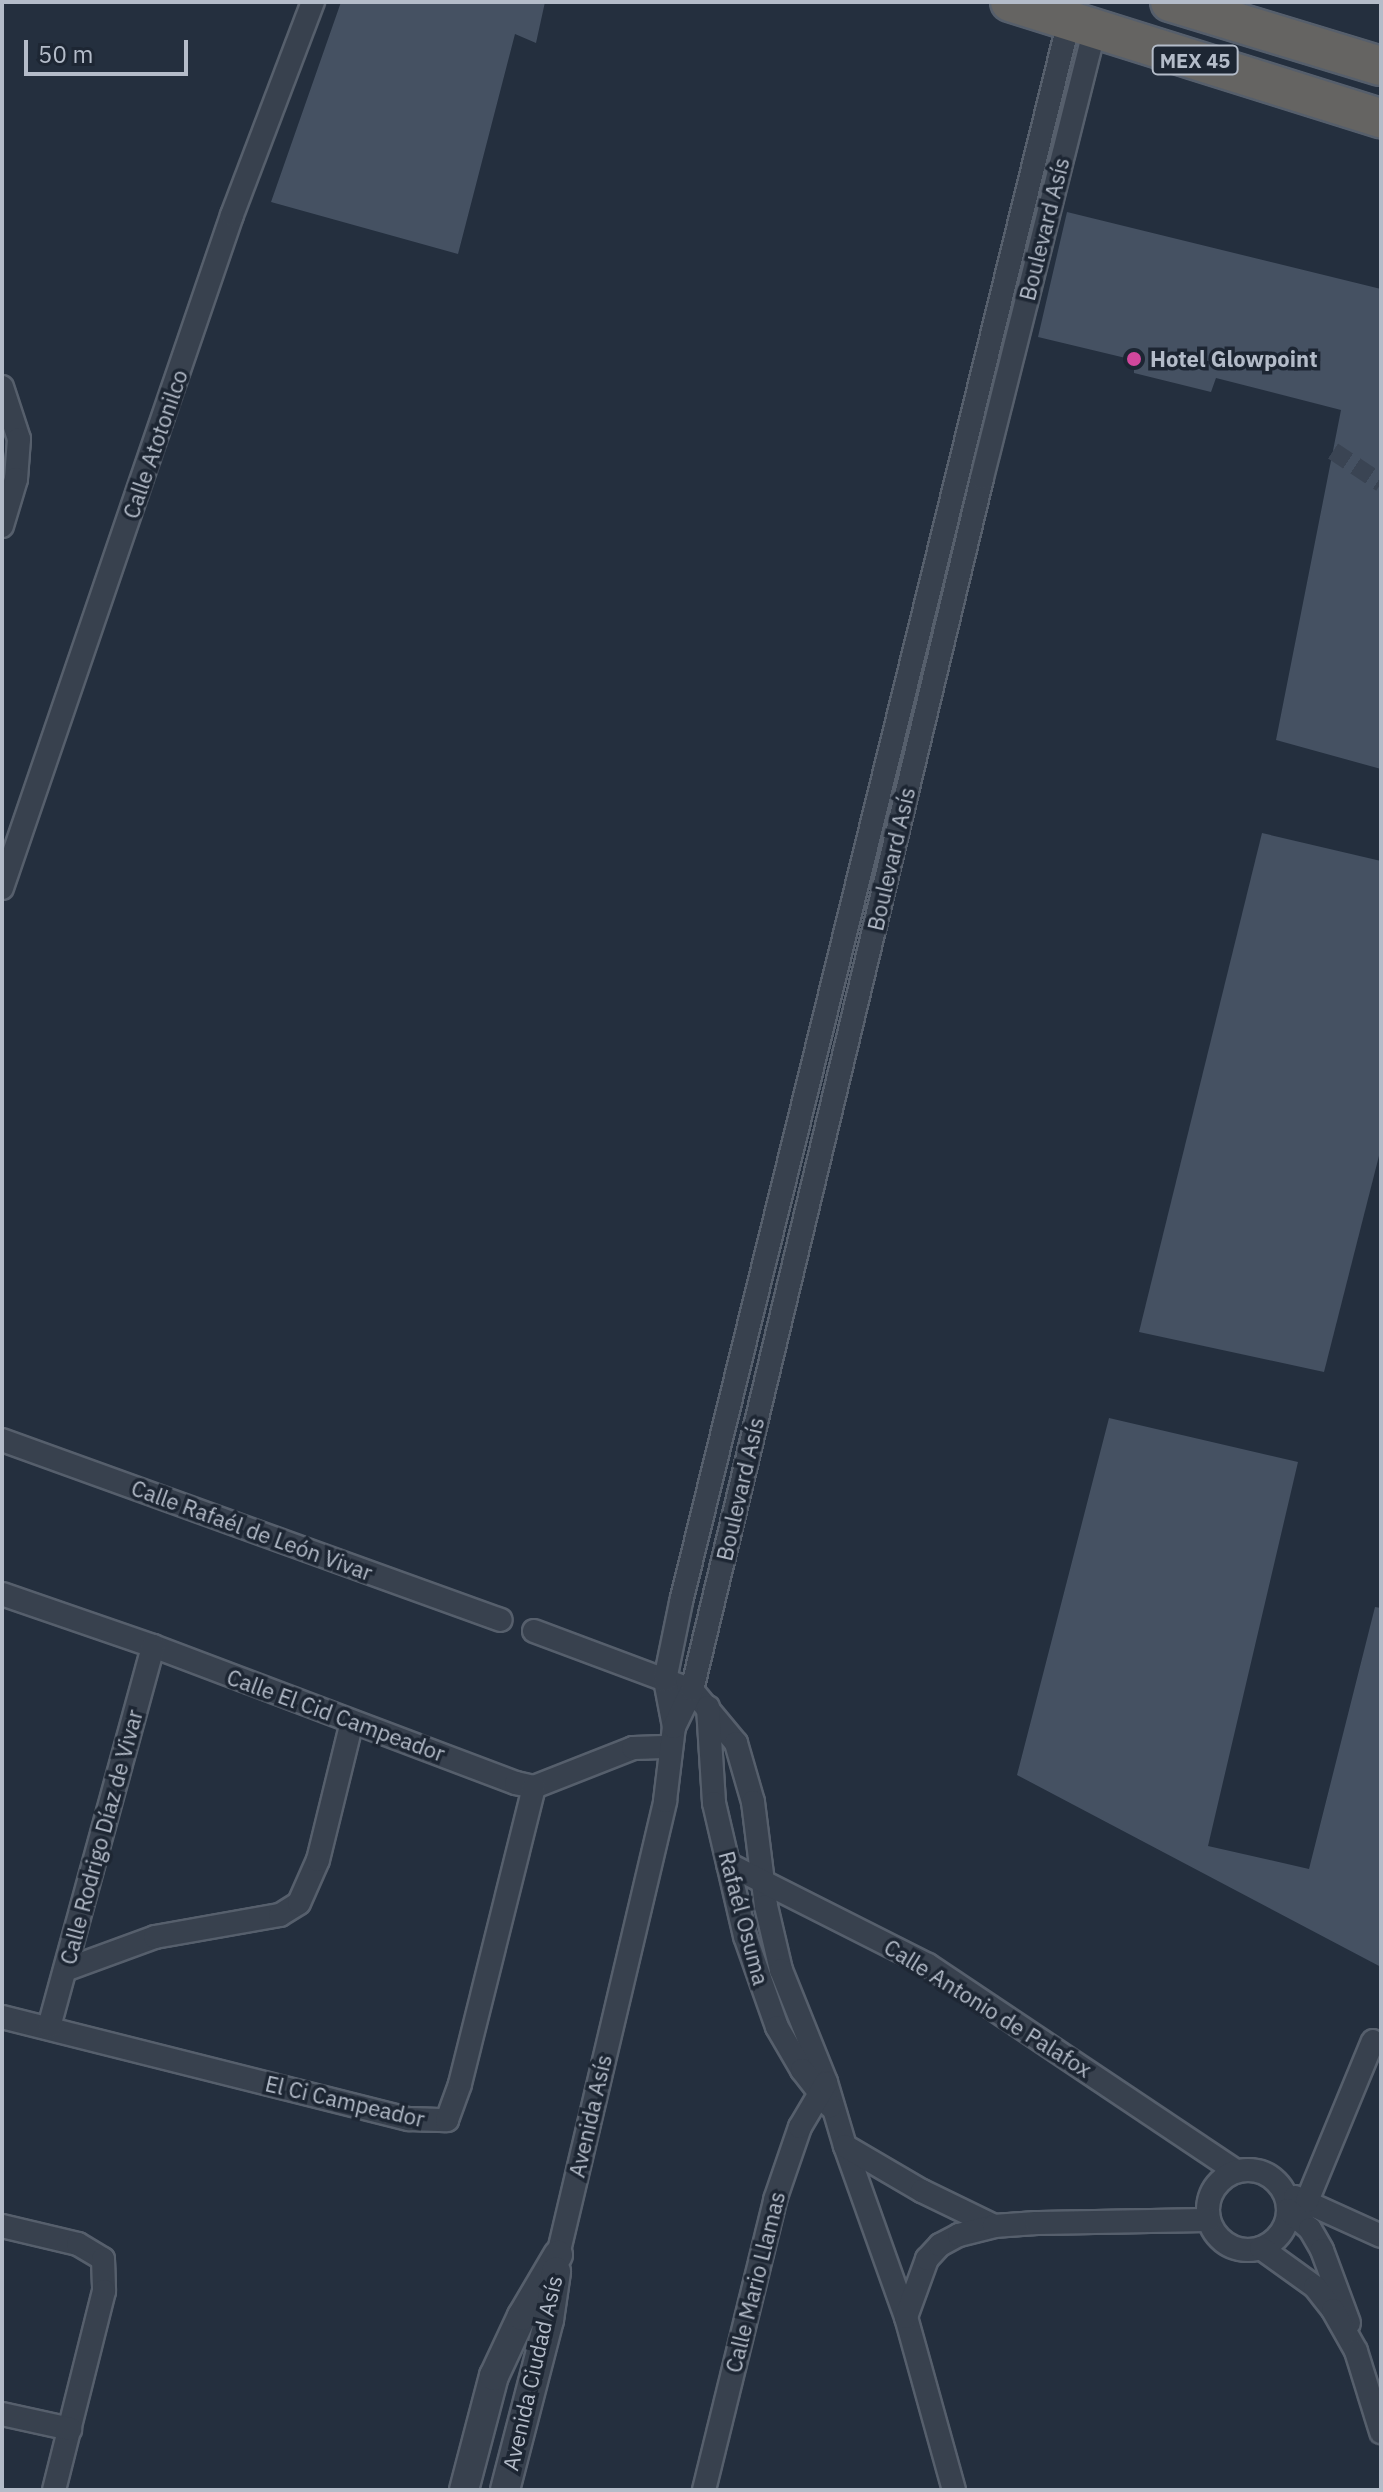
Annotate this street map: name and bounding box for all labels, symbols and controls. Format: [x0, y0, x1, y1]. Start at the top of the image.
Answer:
scale bar [28, 24, 192, 74]
text: 50 m [38, 38, 93, 70]
road number: MEX 45 [1151, 44, 1239, 76]
street label: Boulevard Asís [1013, 155, 1075, 303]
place label: Hotel Glowpoint [1150, 346, 1318, 372]
marker: Hotel Glowpoint [1125, 350, 1143, 368]
street label: Calle Atotonilco [117, 366, 193, 522]
street label: Boulevard Asís [862, 785, 920, 933]
street label: Boulevard Asís [711, 1415, 769, 1563]
street label: Calle Rafaél de León Vivar [128, 1474, 376, 1586]
street label: Calle El Cid Campeador [223, 1663, 449, 1767]
street label: Calle Rodrigo Díaz de Vivar [54, 1707, 148, 1967]
street label: Rafaél Osuma [713, 1848, 775, 1988]
street label: Calle Antonio de Palafox [879, 1933, 1097, 2083]
street label: Avenida Asís [563, 2052, 617, 2180]
street label: El Ci Campeador [263, 2070, 427, 2132]
street label: Calle Mario Llamas [720, 2189, 790, 2375]
street label: Avenida Ciudad Asís [497, 2273, 567, 2473]

